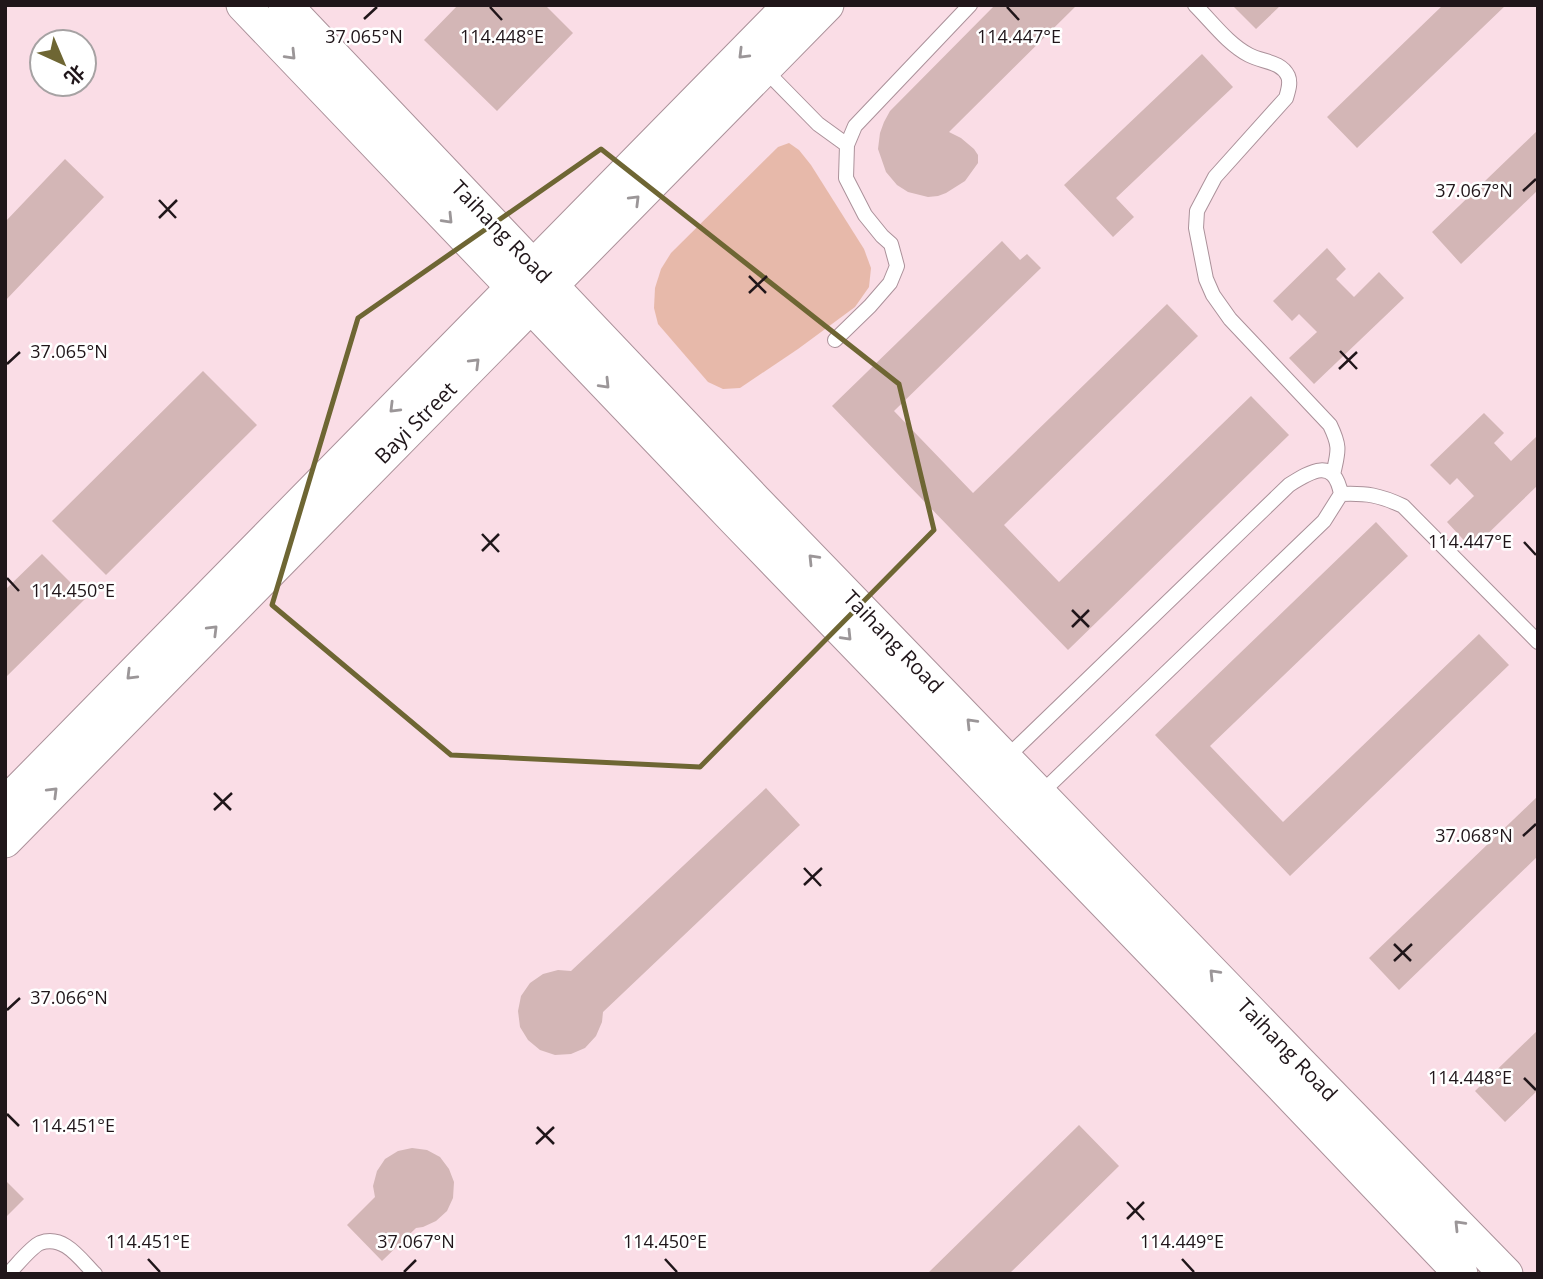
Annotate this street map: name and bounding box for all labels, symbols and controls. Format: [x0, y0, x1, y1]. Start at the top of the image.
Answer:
text: 37.065°N [325, 24, 403, 48]
text: 114.448°E [460, 24, 544, 48]
text: 114.447°E [977, 24, 1061, 48]
north arrow [28, 28, 98, 98]
one-way arrow [282, 46, 295, 59]
one-way arrow [738, 46, 751, 59]
text: 北 [59, 59, 91, 91]
street label: Taihang Road [445, 174, 558, 289]
text: 37.067°N [1435, 178, 1513, 202]
one-way arrow [626, 196, 639, 209]
one-way arrow [439, 211, 452, 224]
text: 37.065°N [30, 339, 108, 363]
one-way arrow [467, 358, 480, 371]
street label: Bayi Street [368, 375, 462, 469]
one-way arrow [596, 375, 609, 388]
one-way arrow [390, 400, 403, 413]
text: 114.447°E [1428, 529, 1512, 553]
one-way arrow [808, 554, 821, 567]
text: 114.450°E [31, 578, 115, 602]
street label: Taihang Road [837, 584, 950, 699]
one-way arrow [204, 625, 217, 638]
one-way arrow [838, 628, 851, 641]
one-way arrow [127, 667, 140, 680]
one-way arrow [967, 718, 980, 731]
one-way arrow [45, 787, 58, 800]
text: 37.068°N [1435, 823, 1513, 847]
one-way arrow [1210, 970, 1223, 983]
text: 37.066°N [30, 985, 108, 1009]
street label: Taihang Road [1231, 992, 1344, 1107]
text: 114.448°E [1428, 1065, 1512, 1089]
text: 114.451°E [31, 1113, 115, 1137]
one-way arrow [1454, 1220, 1467, 1233]
text: 114.451°E [106, 1229, 190, 1253]
text: 37.067°N [377, 1229, 455, 1253]
text: 114.450°E [623, 1229, 707, 1253]
text: 114.449°E [1140, 1229, 1224, 1253]

